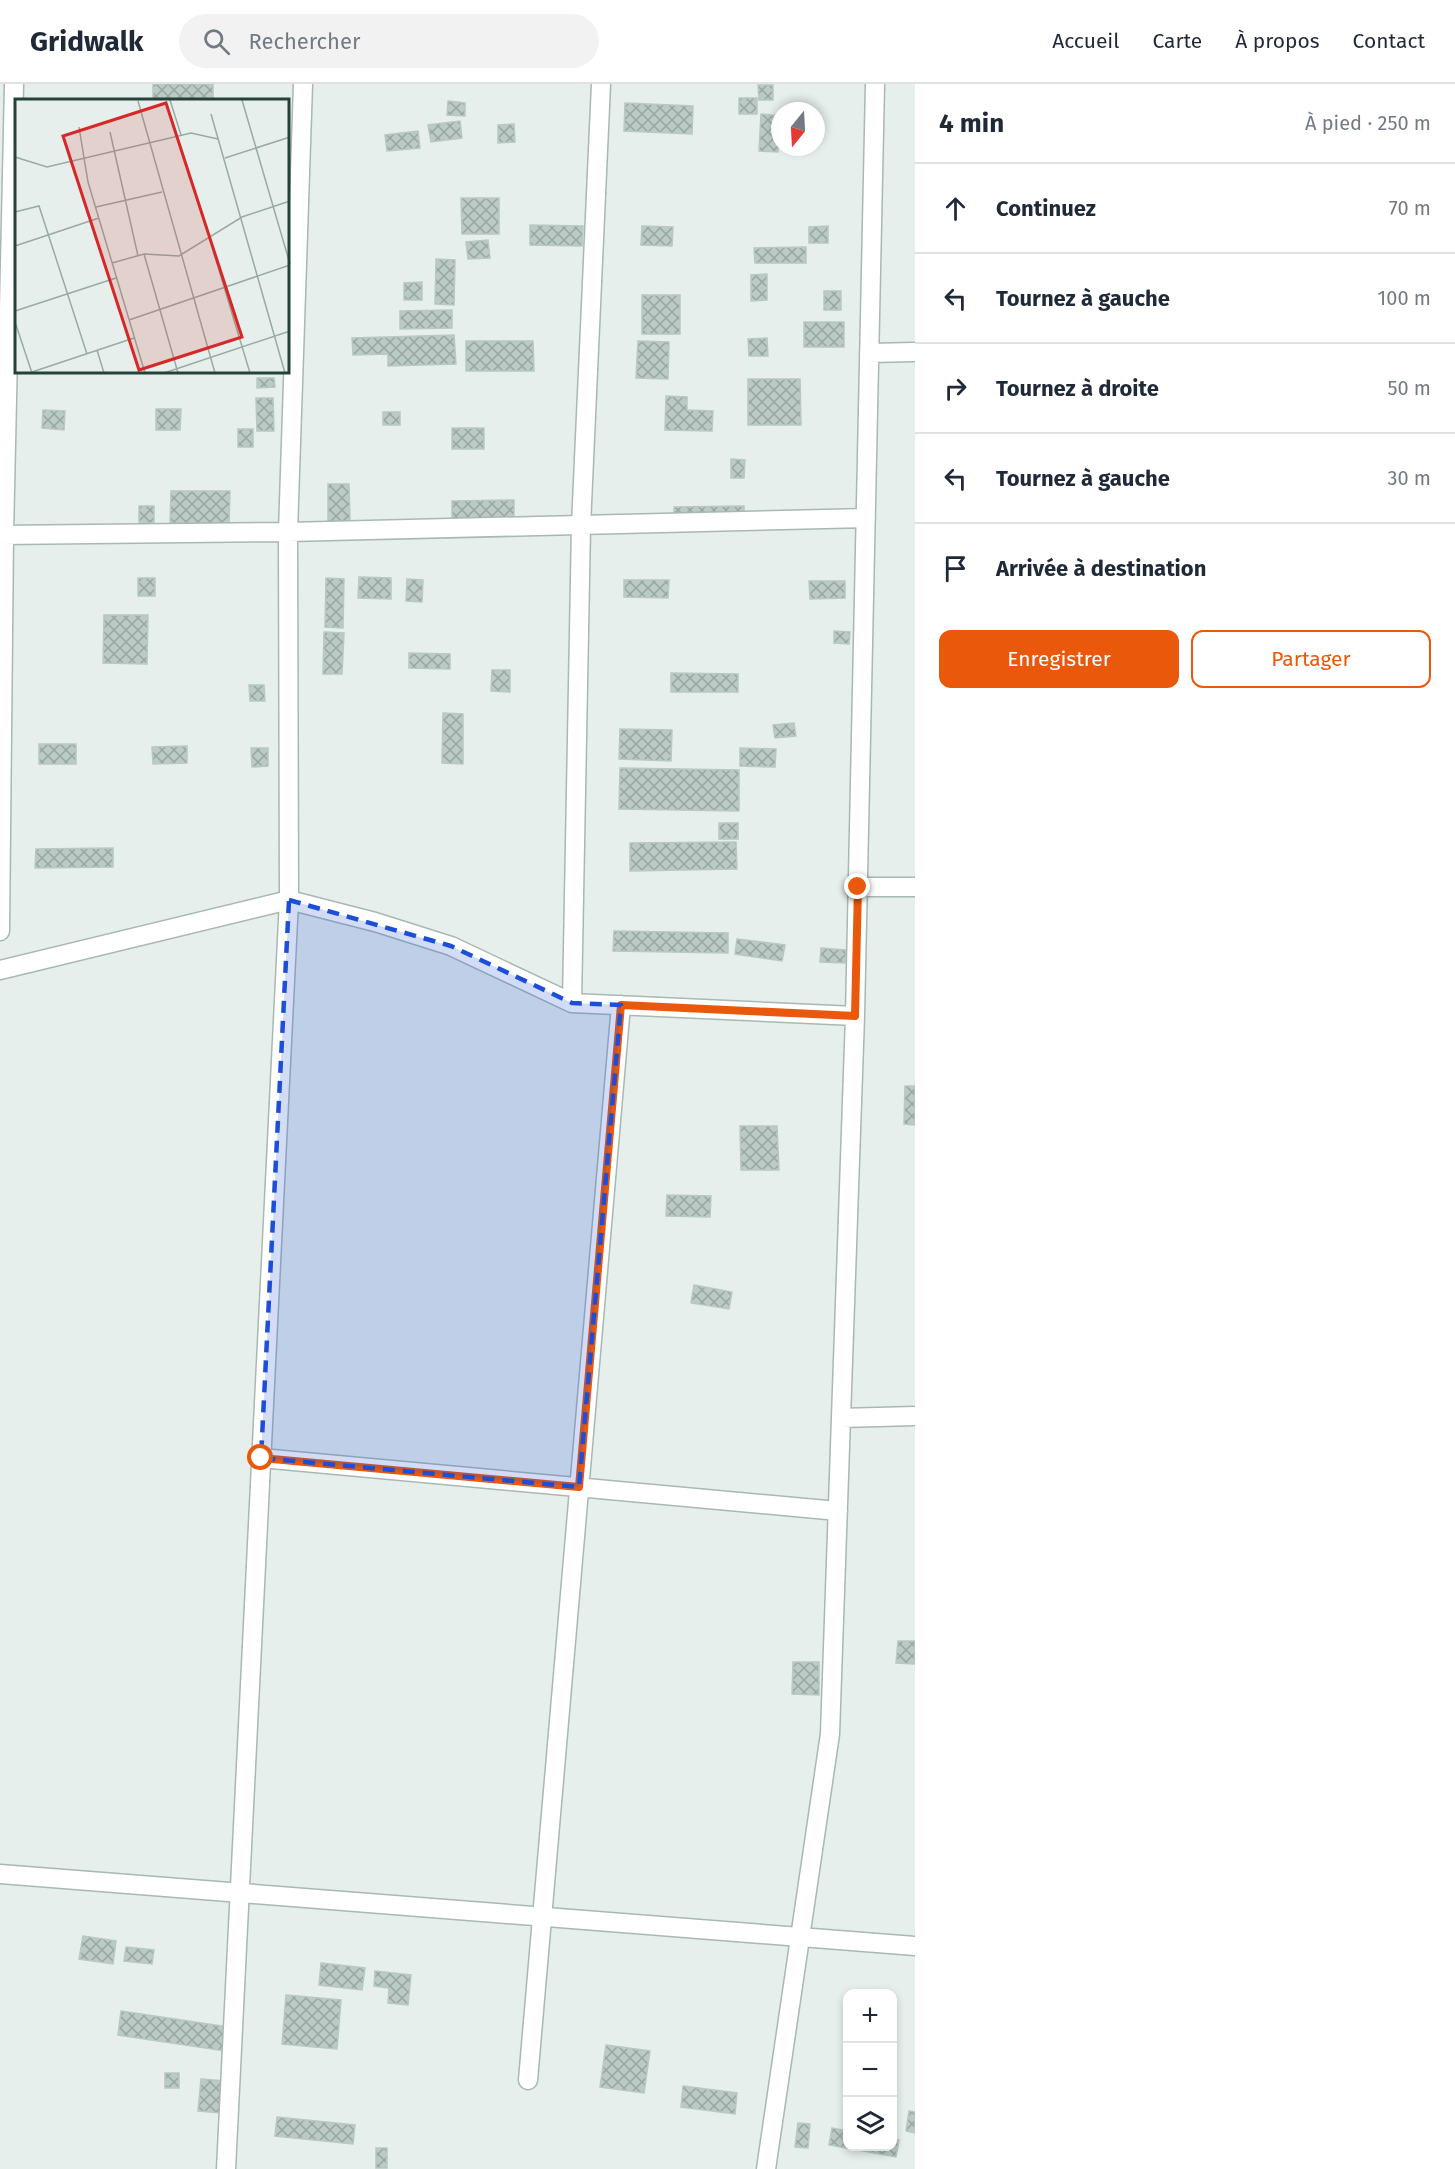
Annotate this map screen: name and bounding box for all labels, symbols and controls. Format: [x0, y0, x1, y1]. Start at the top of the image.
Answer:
search box [179, 14, 599, 68]
text: Gridwalk [30, 25, 143, 58]
icon: search [200, 25, 233, 58]
text: Rechercher [248, 28, 361, 55]
text: Accueil [1052, 28, 1119, 54]
text: Carte [1152, 28, 1202, 54]
text: À propos [1235, 28, 1320, 54]
text: Contact [1353, 28, 1425, 54]
inset map [15, 99, 290, 374]
north arrow [771, 102, 825, 156]
text: 4 min [939, 108, 1004, 139]
text: À pied · 250 m [1305, 111, 1431, 135]
icon: ahead [939, 192, 972, 225]
text: Continuez [996, 195, 1096, 222]
text: 70 m [1389, 196, 1431, 220]
icon: left [939, 282, 972, 315]
text: Tournez à gauche [996, 285, 1170, 312]
text: 100 m [1378, 286, 1431, 310]
icon: right [939, 372, 972, 405]
text: Tournez à droite [996, 375, 1159, 402]
text: 50 m [1387, 376, 1431, 400]
icon: left [939, 462, 972, 495]
text: Tournez à gauche [996, 465, 1170, 492]
text: 30 m [1387, 466, 1431, 490]
icon: arrive [939, 552, 972, 585]
text: Arrivée à destination [996, 555, 1206, 582]
button: Enregistrer [939, 630, 1179, 688]
button: Partager [1191, 630, 1431, 688]
route end [844, 873, 870, 899]
route start [247, 1444, 273, 1470]
map controls [843, 1989, 897, 2151]
button: + [843, 1989, 897, 2043]
button: − [843, 2043, 897, 2097]
button: layers [843, 2097, 897, 2151]

